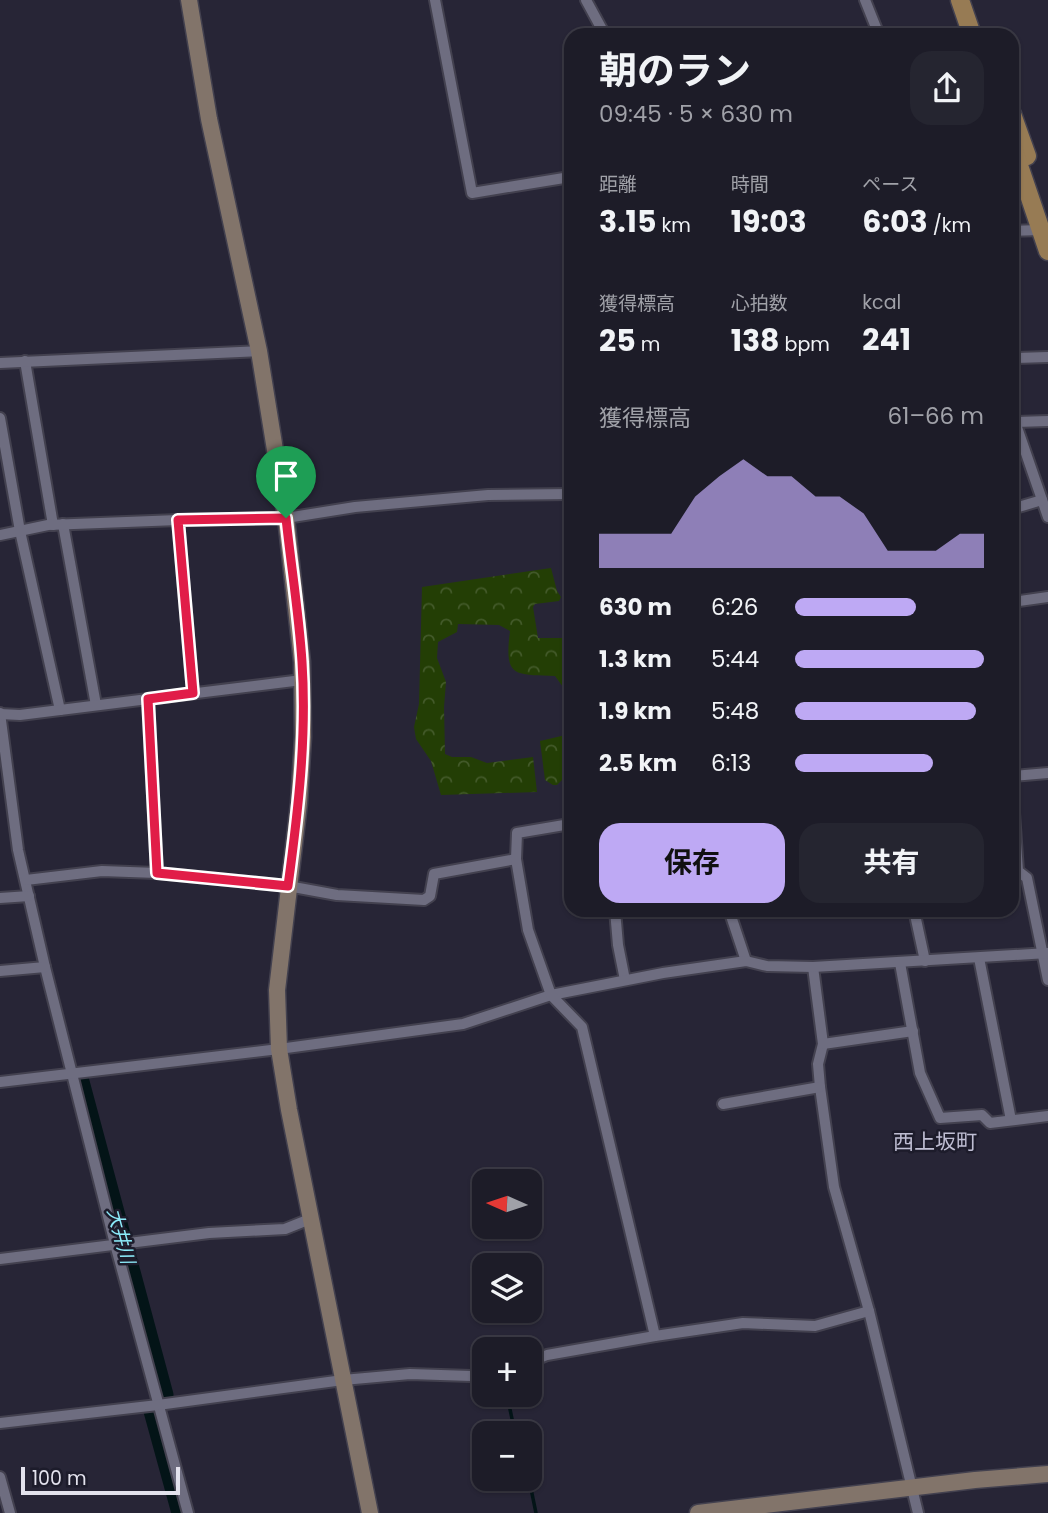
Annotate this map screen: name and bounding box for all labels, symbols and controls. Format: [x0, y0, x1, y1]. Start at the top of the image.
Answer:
text: 朝のラン [599, 44, 751, 97]
button: share [910, 51, 984, 125]
text: 09:45 · 5 × 630 m [599, 98, 793, 130]
text: 距離 [599, 171, 637, 198]
text: 時間 [731, 171, 769, 198]
text: ペース [862, 171, 918, 198]
text: 3.15 [599, 200, 656, 243]
text: 19:03 [731, 200, 807, 243]
text: 6:03 [862, 200, 928, 243]
text: km [656, 212, 691, 239]
text: /km [928, 212, 971, 239]
text: kcal [862, 289, 901, 316]
text: 獲得標高 [599, 290, 675, 317]
text: 心拍数 [731, 290, 788, 317]
text: 241 [862, 318, 911, 361]
text: 25 [599, 319, 636, 362]
text: 138 [731, 319, 780, 362]
text: m [636, 331, 660, 358]
text: bpm [780, 331, 830, 358]
text: 61–66 m [887, 400, 984, 432]
text: 獲得標高 [599, 402, 691, 434]
pin [256, 446, 316, 518]
icon: arrive [267, 457, 305, 495]
text: 630 m [599, 591, 672, 623]
text: 6:26 [711, 591, 758, 623]
text: 1.3 km [599, 643, 672, 675]
text: 5:44 [711, 643, 759, 675]
text: 1.9 km [599, 695, 672, 727]
text: 5:48 [711, 695, 759, 727]
text: 2.5 km [599, 747, 677, 779]
text: 6:13 [711, 747, 751, 779]
button: 保存 [599, 823, 785, 903]
button: 共有 [799, 823, 984, 903]
district label: 西上坂町 [893, 1127, 977, 1156]
north arrow [472, 1169, 542, 1239]
map controls [472, 1169, 542, 1491]
water label: 大井川 [101, 1205, 142, 1269]
button: layers [472, 1253, 542, 1323]
button: + [472, 1337, 542, 1407]
button: − [472, 1421, 542, 1491]
scale bar [21, 1464, 180, 1496]
text: 100 m [32, 1465, 87, 1492]

